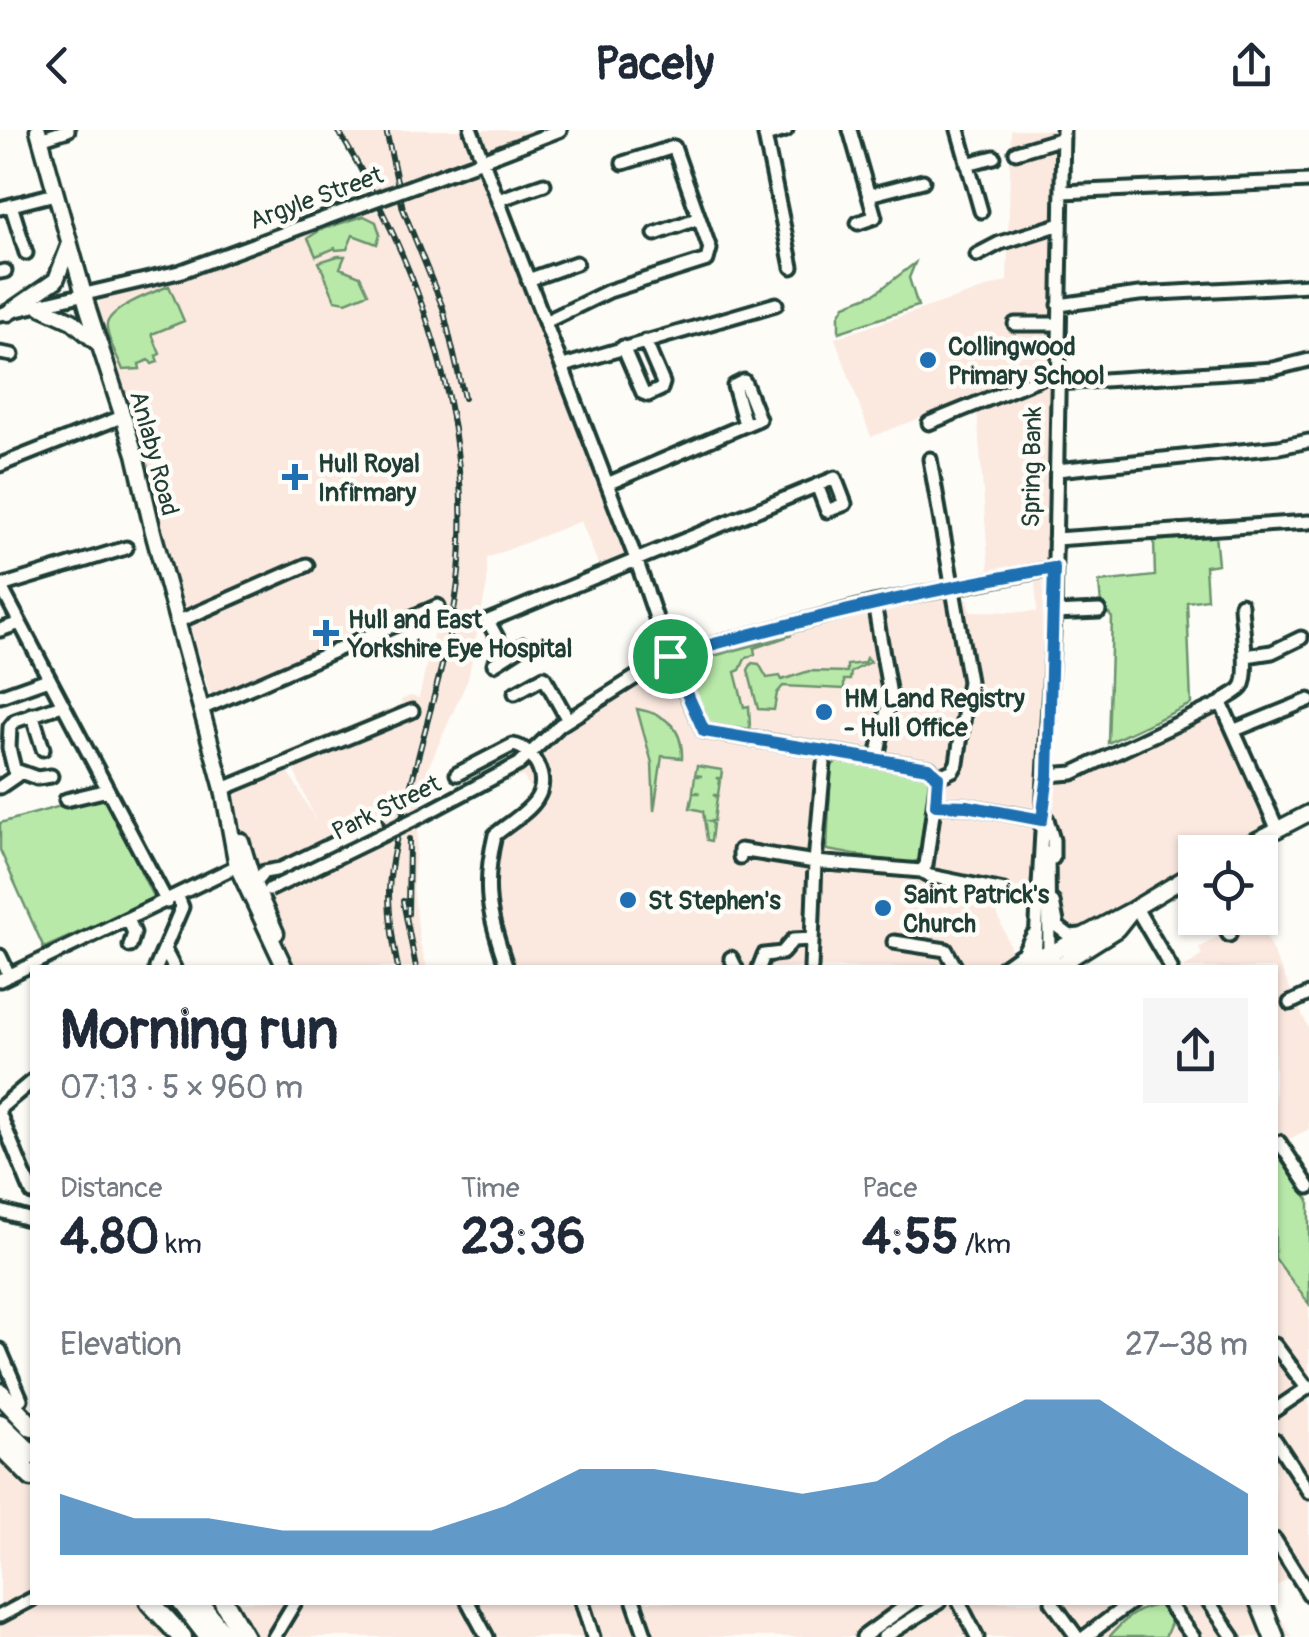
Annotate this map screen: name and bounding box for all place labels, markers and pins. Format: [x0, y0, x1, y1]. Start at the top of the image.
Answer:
place label: Collingwood Primary School [948, 332, 1105, 392]
marker: Collingwood Primary School [917, 349, 939, 371]
place label: Hull Royal Infirmary [318, 449, 420, 509]
marker: Hull Royal Infirmary [282, 464, 308, 490]
place label: Hull and East Yorkshire Eye Hospital [347, 605, 572, 665]
pin [628, 614, 713, 699]
marker: Hull and East Yorkshire Eye Hospital [313, 620, 339, 646]
place label: HM Land Registry - Hull Office [844, 684, 1025, 744]
marker: HM Land Registry - Hull Office [813, 701, 835, 723]
place label: Saint Patrick's Church [903, 880, 1050, 940]
place label: St Stephen's [648, 886, 782, 917]
marker: St Stephen's [617, 889, 639, 911]
marker: Saint Patrick's Church [872, 897, 894, 919]

